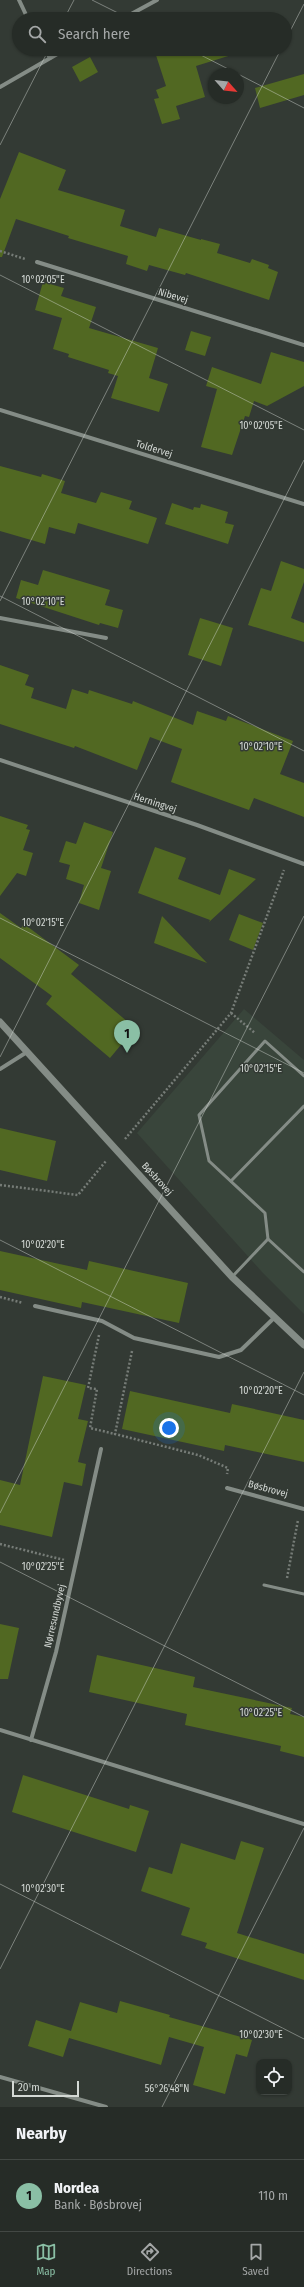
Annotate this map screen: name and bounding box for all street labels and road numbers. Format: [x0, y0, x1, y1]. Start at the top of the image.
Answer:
street label: Nibevej [157, 286, 189, 306]
street label: Toldervej [134, 438, 174, 460]
street label: Herningvej [132, 790, 178, 816]
street label: Bøsbrovej [139, 1160, 175, 1198]
street label: Bøsbrovej [247, 1478, 289, 1500]
street label: Nørresundbyvej [42, 1583, 68, 1649]

